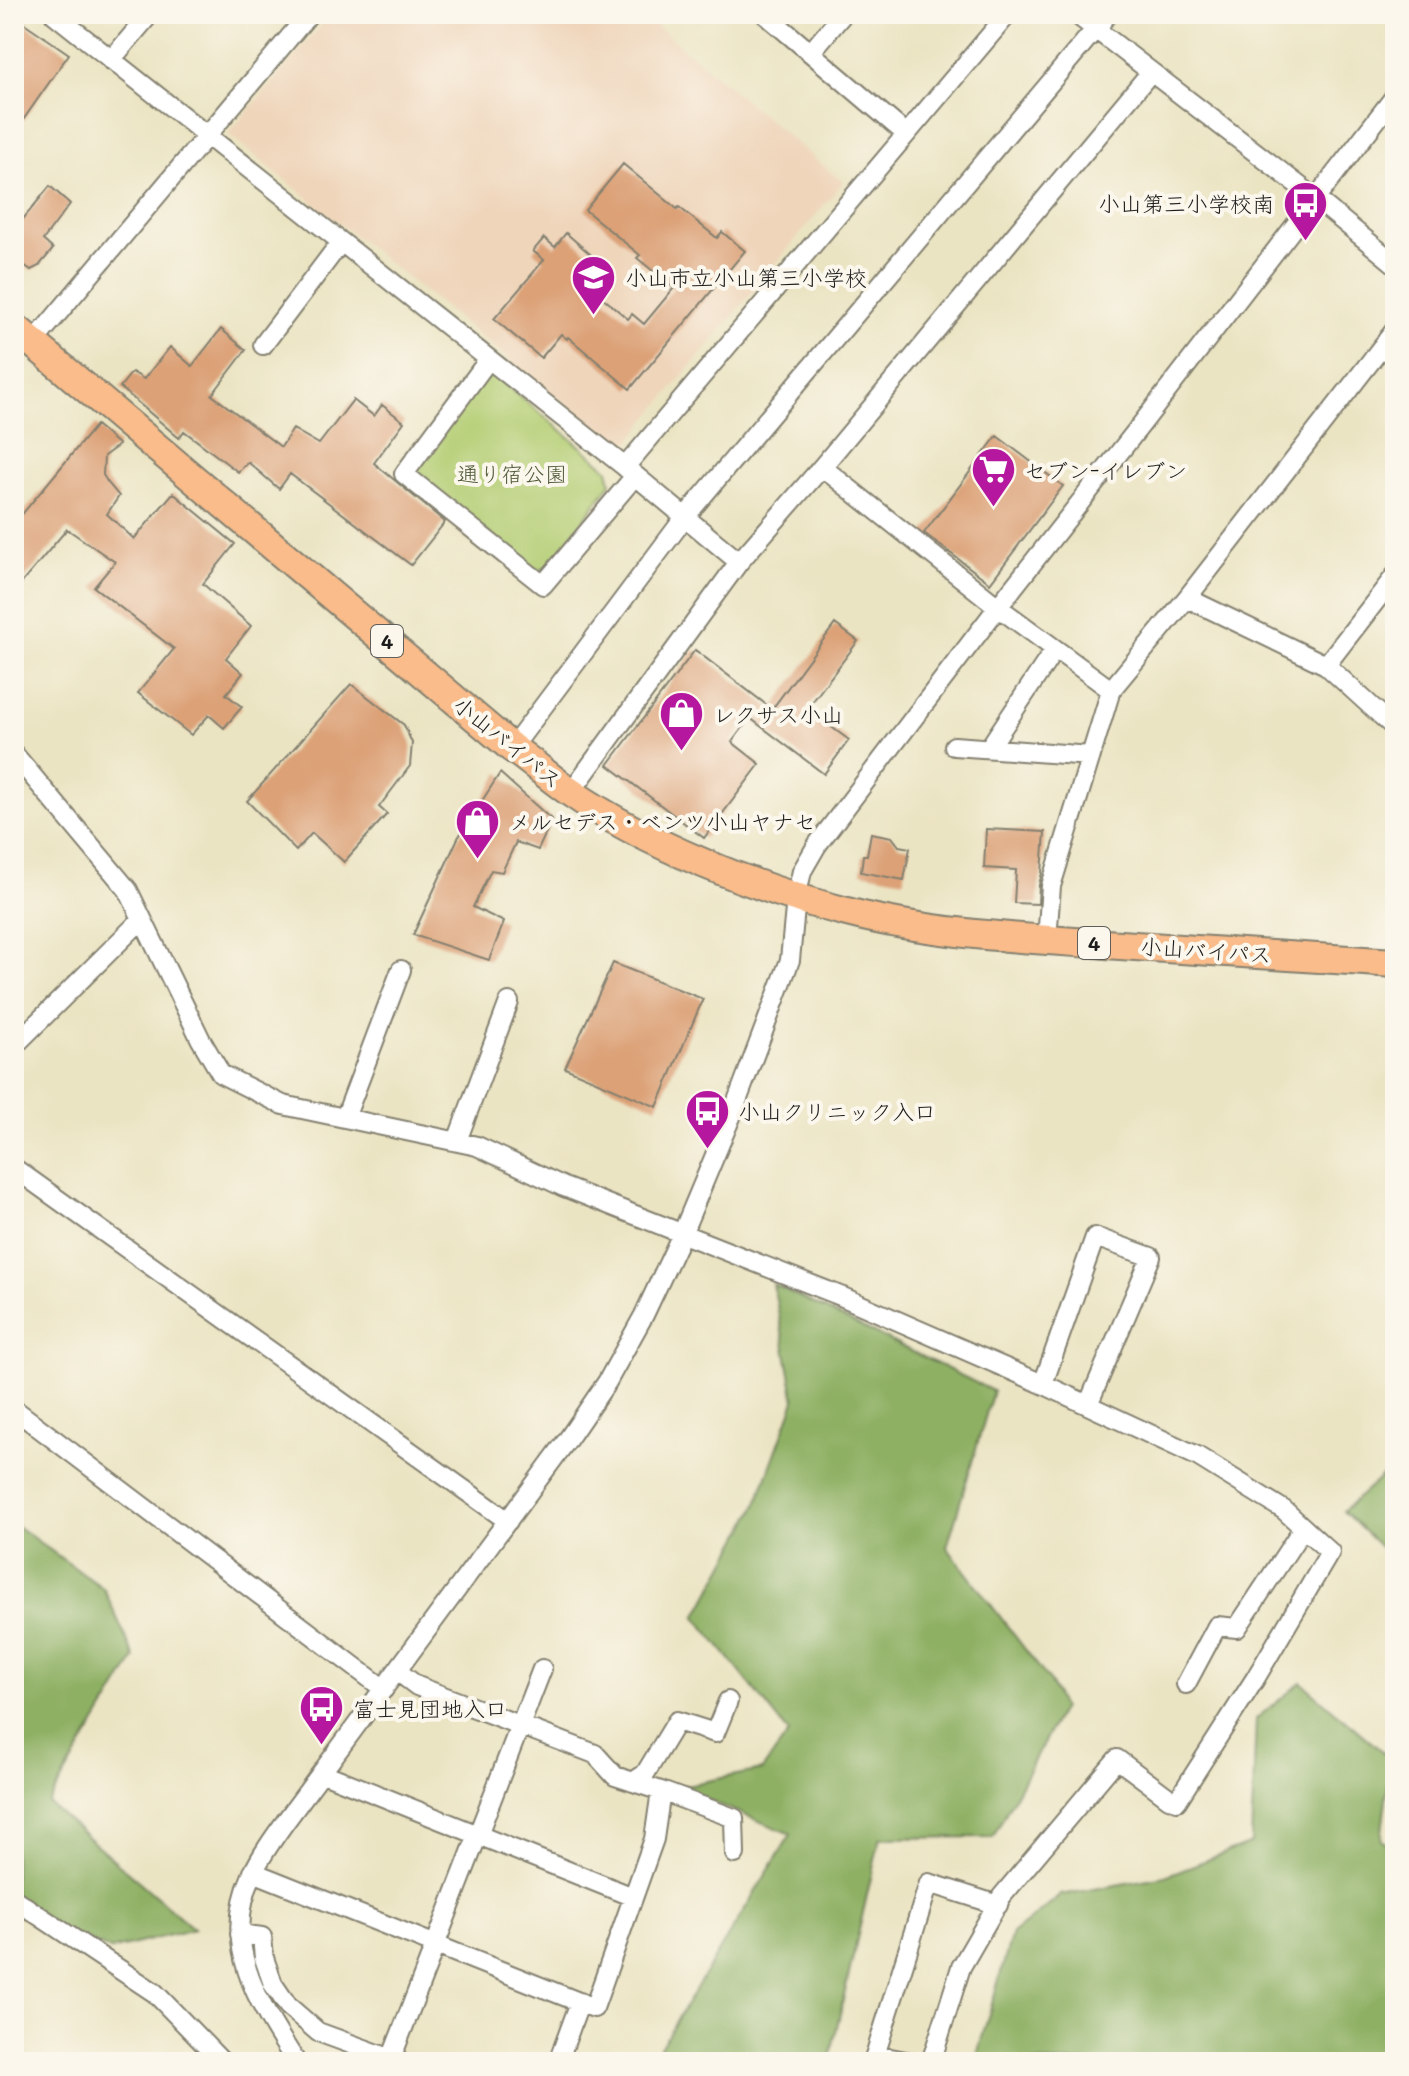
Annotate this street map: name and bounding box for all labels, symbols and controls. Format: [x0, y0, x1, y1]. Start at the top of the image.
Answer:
bus stop icon: 小山第三小学校南 [1281, 179, 1329, 242]
place label: 小山第三小学校南 [1098, 189, 1274, 218]
school or university icon: 小山市立小山第三小学校 [570, 253, 618, 316]
place label: 小山市立小山第三小学校 [625, 263, 867, 292]
supermarket icon: セブン-イレブン [969, 446, 1017, 509]
place label: セブン-イレブン [1024, 456, 1187, 485]
park label: 通り宿公園 [457, 459, 567, 488]
road number: 4 [371, 625, 403, 657]
street label: 小山バイパス [448, 689, 568, 795]
shop icon: レクサス小山 [658, 690, 706, 753]
place label: レクサス小山 [713, 700, 843, 729]
shop icon: メルセデス・ベンツ小山ヤナセ [454, 797, 502, 860]
place label: メルセデス・ベンツ小山ヤナセ [509, 807, 816, 836]
road number: 4 [1078, 927, 1110, 959]
street label: 小山バイパス [1139, 931, 1273, 969]
bus stop icon: 小山クリニック入口 [683, 1087, 731, 1150]
place label: 小山クリニック入口 [738, 1097, 936, 1126]
bus stop icon: 富士見団地入口 [298, 1684, 346, 1747]
place label: 富士見団地入口 [353, 1694, 507, 1723]

